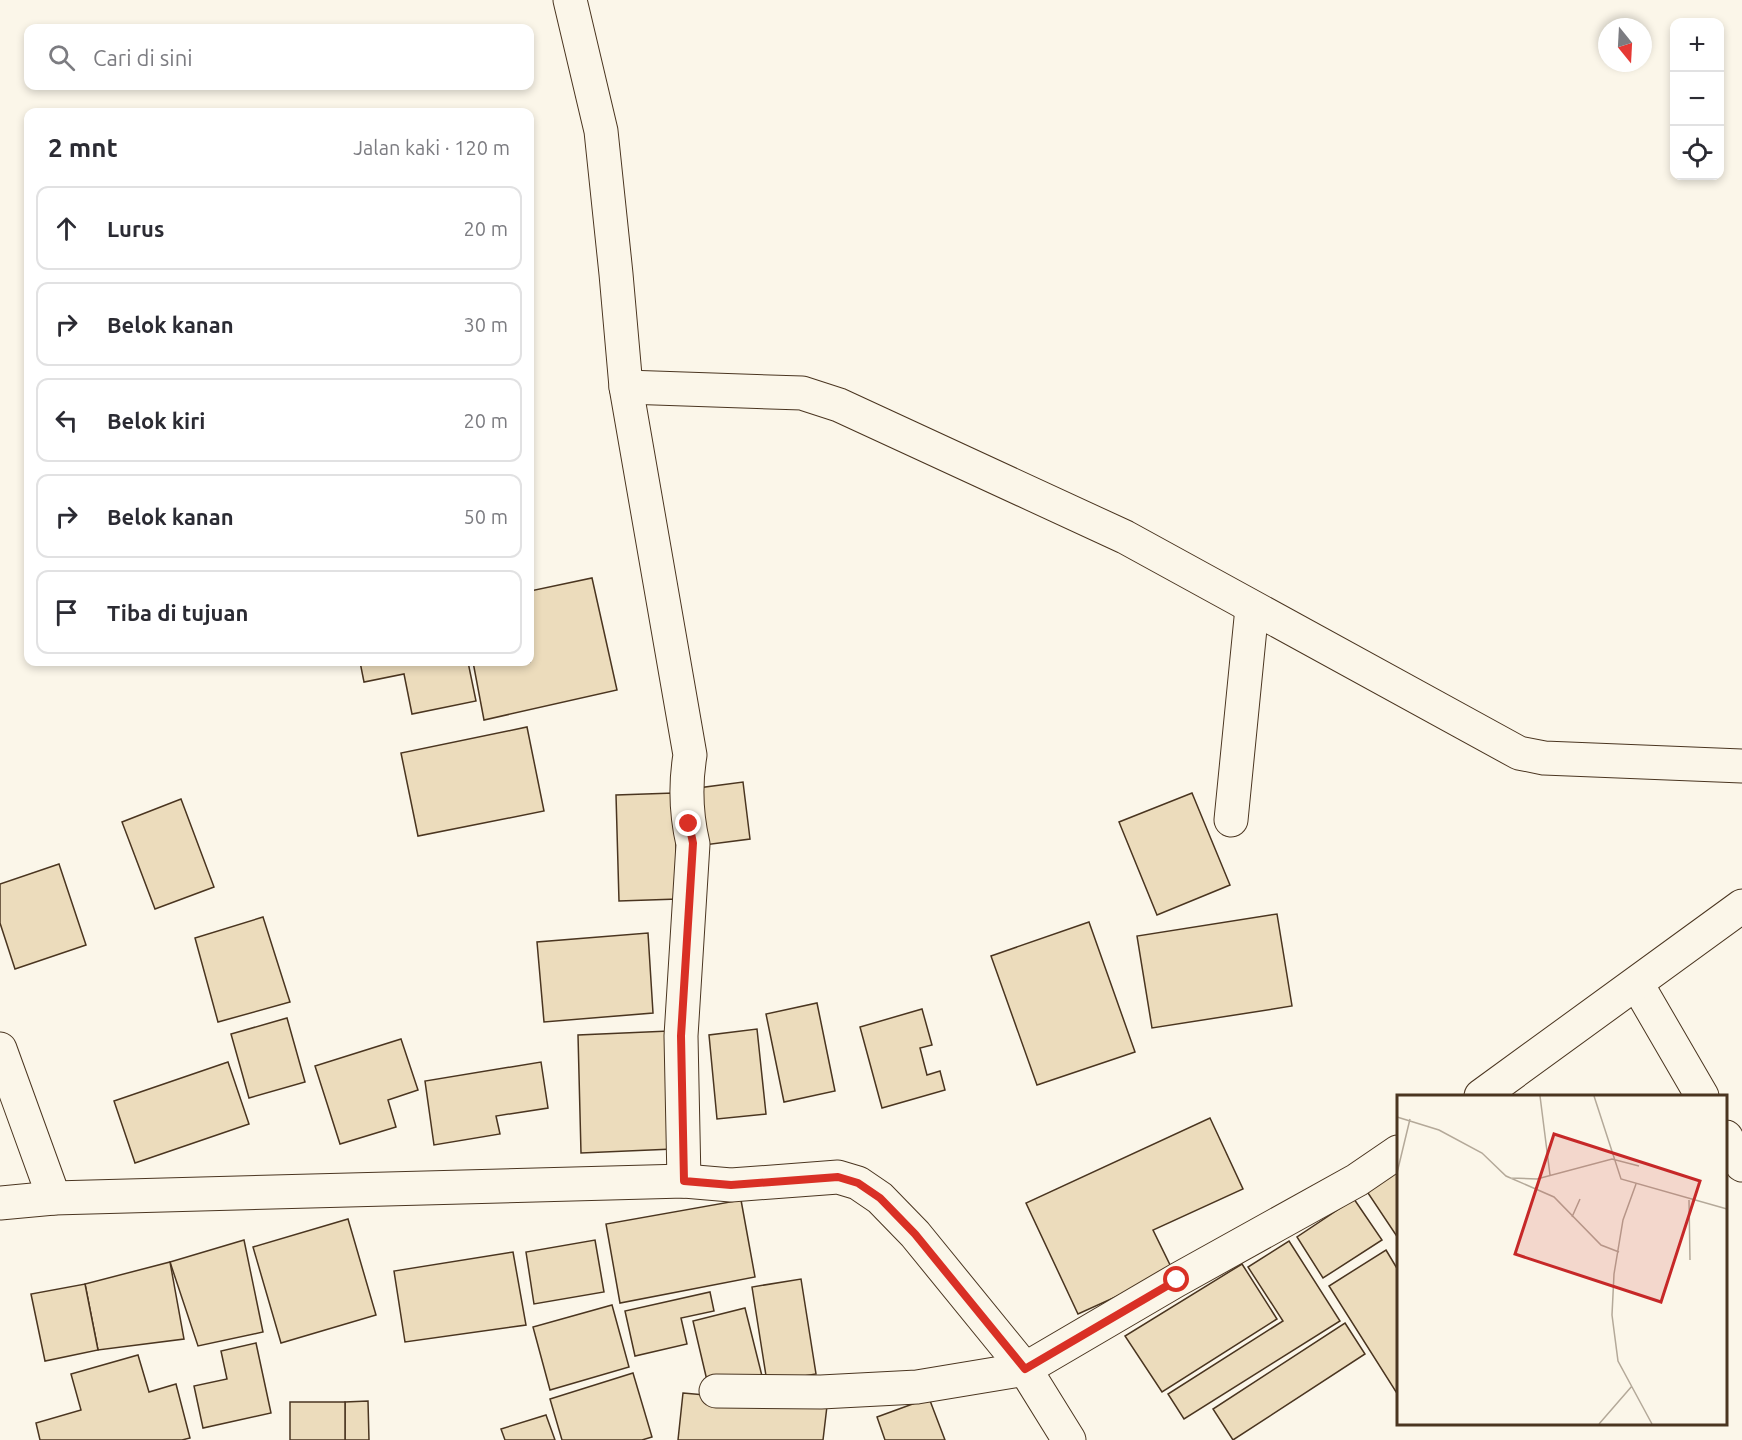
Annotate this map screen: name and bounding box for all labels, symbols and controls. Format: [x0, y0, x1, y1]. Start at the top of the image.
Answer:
north arrow [1598, 18, 1652, 72]
map controls [1670, 18, 1724, 180]
button: + [1670, 18, 1724, 72]
search box [24, 24, 534, 90]
icon: search [45, 41, 78, 74]
text: Cari di sini [93, 45, 193, 70]
button: − [1670, 72, 1724, 126]
button: locate [1670, 126, 1724, 180]
text: 2 mnt [48, 133, 118, 162]
text: Jalan kaki · 120 m [353, 136, 510, 159]
icon: ahead [50, 212, 83, 245]
text: Lurus [107, 216, 164, 241]
text: 20 m [464, 217, 508, 240]
icon: right [50, 308, 83, 341]
text: Belok kanan [107, 312, 234, 337]
text: 30 m [464, 313, 508, 336]
icon: left [50, 404, 83, 437]
text: Belok kiri [107, 408, 205, 433]
text: 20 m [464, 409, 508, 432]
icon: right [50, 500, 83, 533]
text: Belok kanan [107, 504, 234, 529]
text: 50 m [464, 505, 508, 528]
icon: arrive [50, 596, 83, 629]
text: Tiba di tujuan [107, 600, 248, 625]
route end [675, 810, 701, 836]
inset map [1397, 1095, 1727, 1425]
route start [1163, 1266, 1189, 1292]

